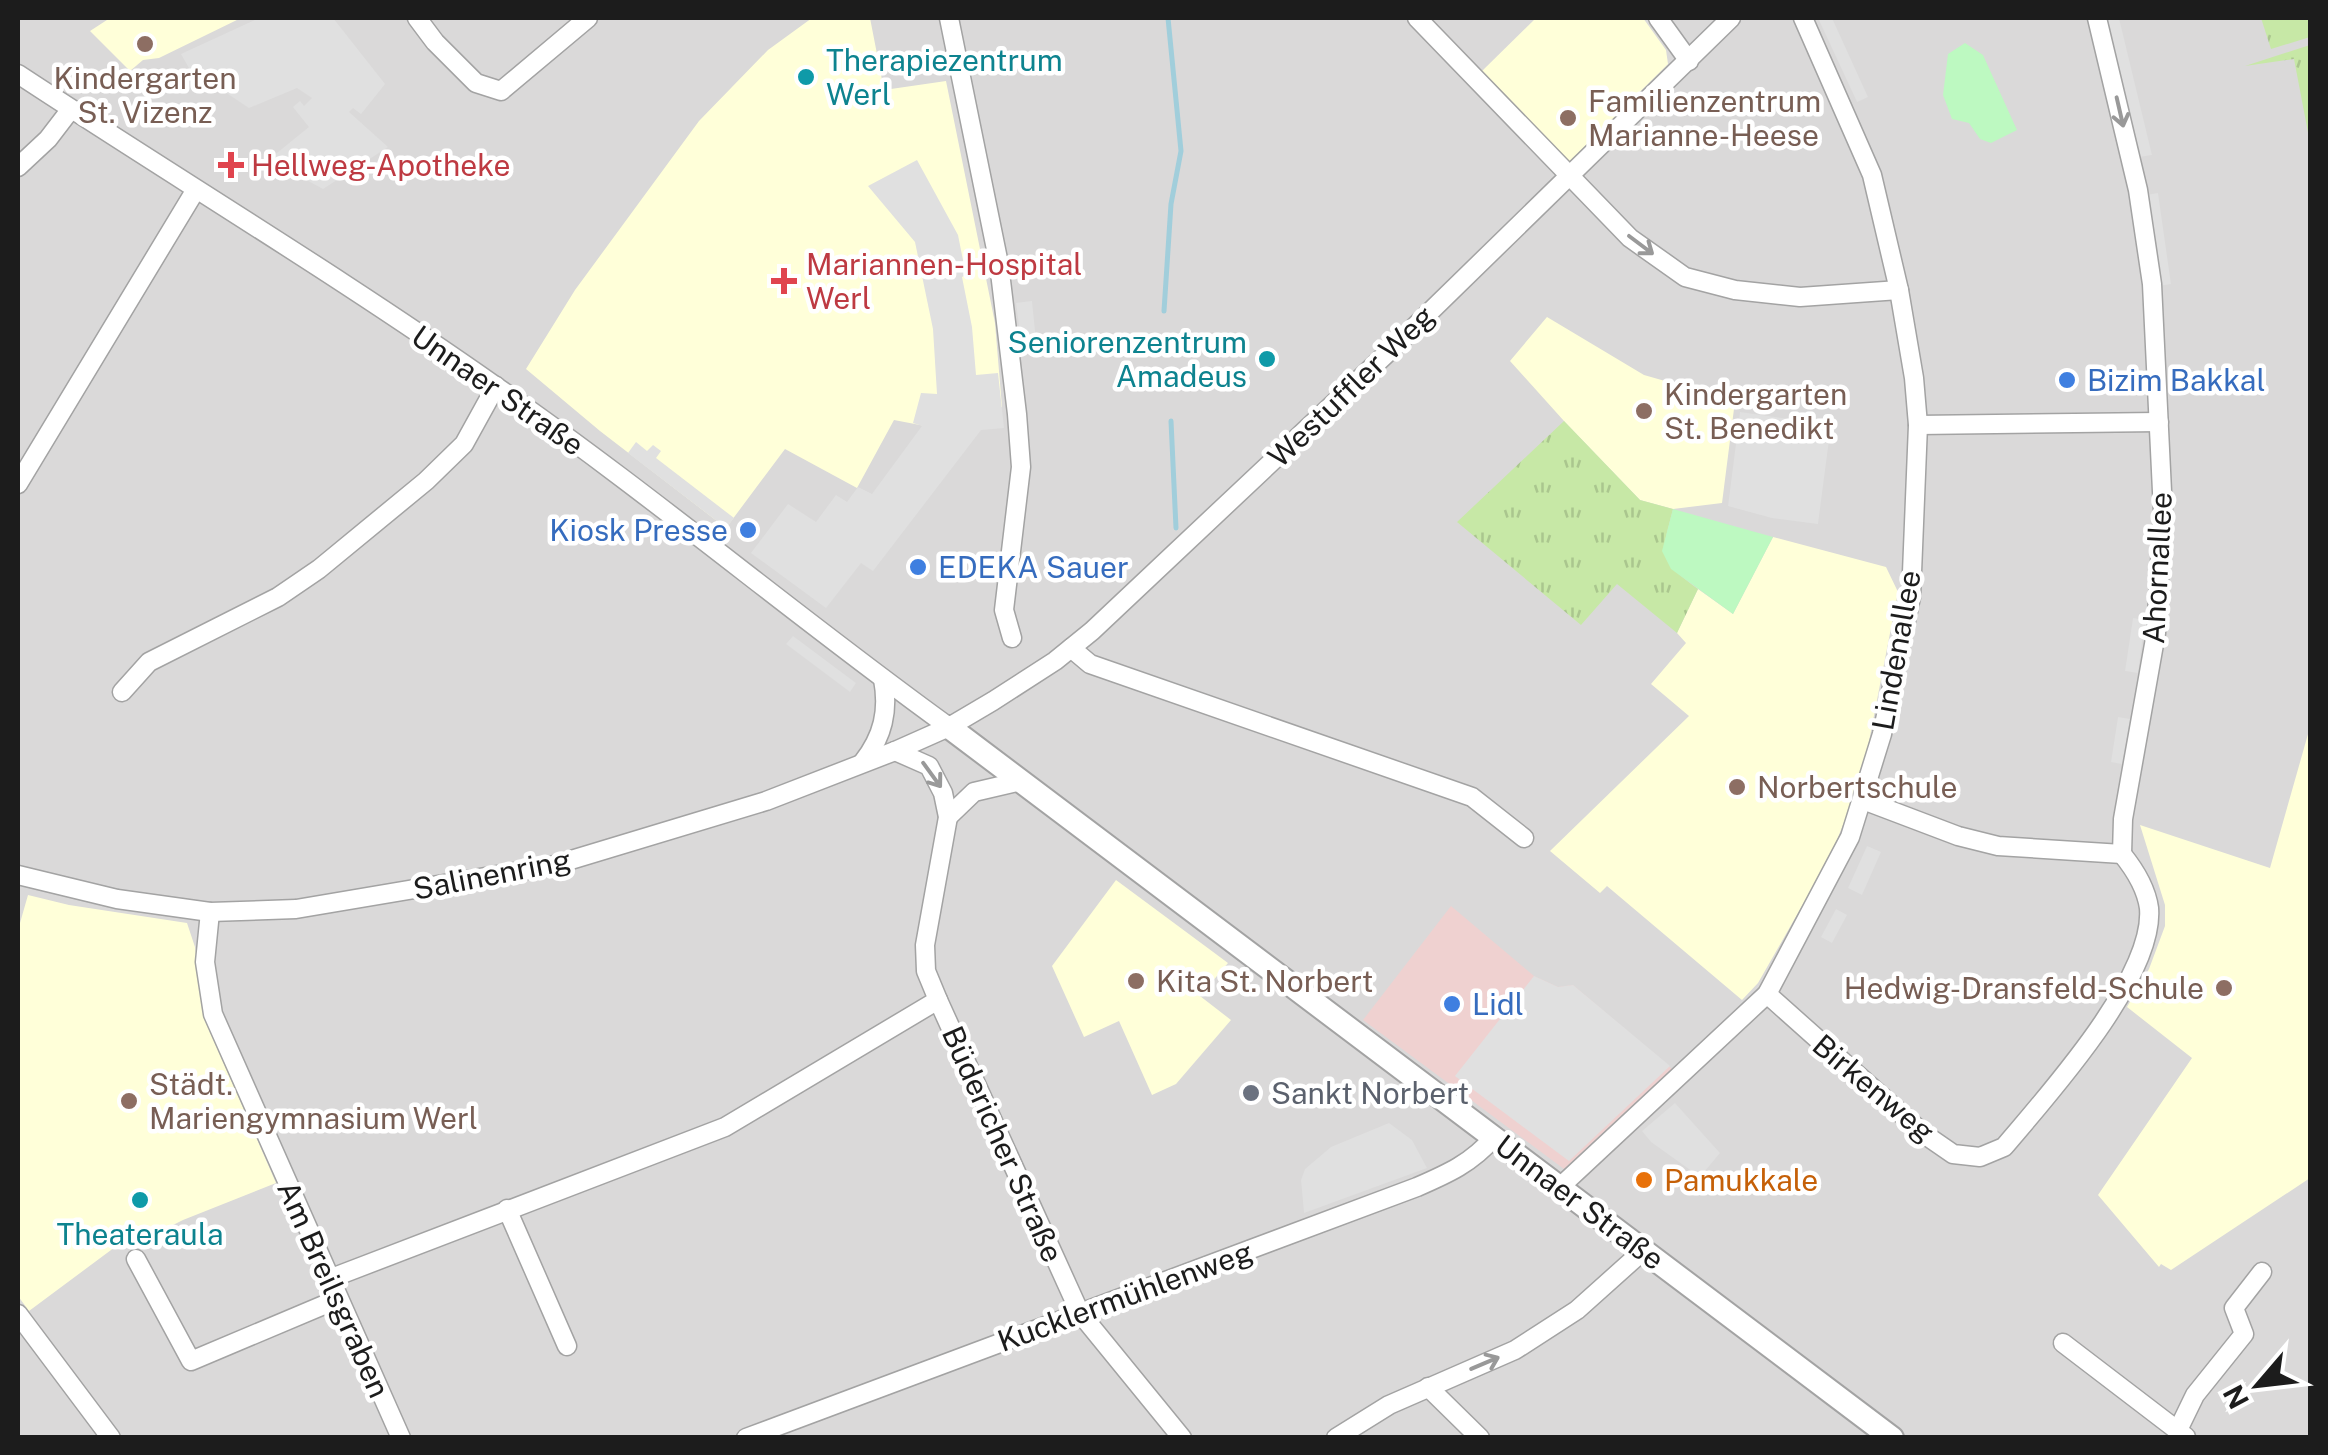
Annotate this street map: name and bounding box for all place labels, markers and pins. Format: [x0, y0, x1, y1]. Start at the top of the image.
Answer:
marker: Kindergarten St. Vizenz [134, 33, 156, 55]
place label: Therapiezentrum Werl [826, 42, 1063, 112]
place label: Kindergarten St. Vizenz [53, 60, 237, 130]
marker: Therapiezentrum Werl [795, 66, 817, 88]
place label: Familienzentrum Marianne-Heese [1588, 83, 1821, 153]
marker: Familienzentrum Marianne-Heese [1557, 107, 1579, 129]
place label: Hellweg-Apotheke [251, 147, 510, 183]
marker: Hellweg-Apotheke [220, 154, 242, 176]
place label: Mariannen-Hospital Werl [806, 246, 1082, 316]
marker: Mariannen-Hospital Werl [771, 268, 797, 294]
place label: Seniorenzentrum Amadeus [1008, 324, 1247, 394]
marker: Seniorenzentrum Amadeus [1256, 348, 1278, 370]
place label: Bizim Bakkal [2087, 362, 2266, 398]
marker: Bizim Bakkal [2056, 369, 2078, 391]
place label: Kindergarten St. Benedikt [1664, 376, 1847, 446]
marker: Kindergarten St. Benedikt [1633, 400, 1655, 422]
place label: Kiosk Presse [549, 512, 728, 548]
marker: Kiosk Presse [737, 519, 759, 541]
place label: EDEKA Sauer [938, 549, 1129, 585]
marker: EDEKA Sauer [907, 556, 929, 578]
place label: Norbertschule [1757, 769, 1957, 805]
marker: Norbertschule [1726, 776, 1748, 798]
place label: Kita St. Norbert [1156, 963, 1373, 999]
marker: Kita St. Norbert [1125, 970, 1147, 992]
place label: Hedwig-Dransfeld-Schule [1844, 970, 2204, 1006]
marker: Hedwig-Dransfeld-Schule [2213, 977, 2235, 999]
place label: Lidl [1472, 986, 1524, 1022]
marker: Lidl [1441, 993, 1463, 1015]
place label: Städt. Mariengymnasium Werl [149, 1066, 478, 1136]
place label: Sankt Norbert [1271, 1075, 1469, 1111]
marker: Sankt Norbert [1240, 1082, 1262, 1104]
marker: Städt. Mariengymnasium Werl [118, 1090, 140, 1112]
place label: Pamukkale [1664, 1162, 1818, 1198]
marker: Pamukkale [1633, 1169, 1655, 1191]
marker: Theateraula [129, 1189, 151, 1211]
place label: Theateraula [56, 1216, 224, 1252]

